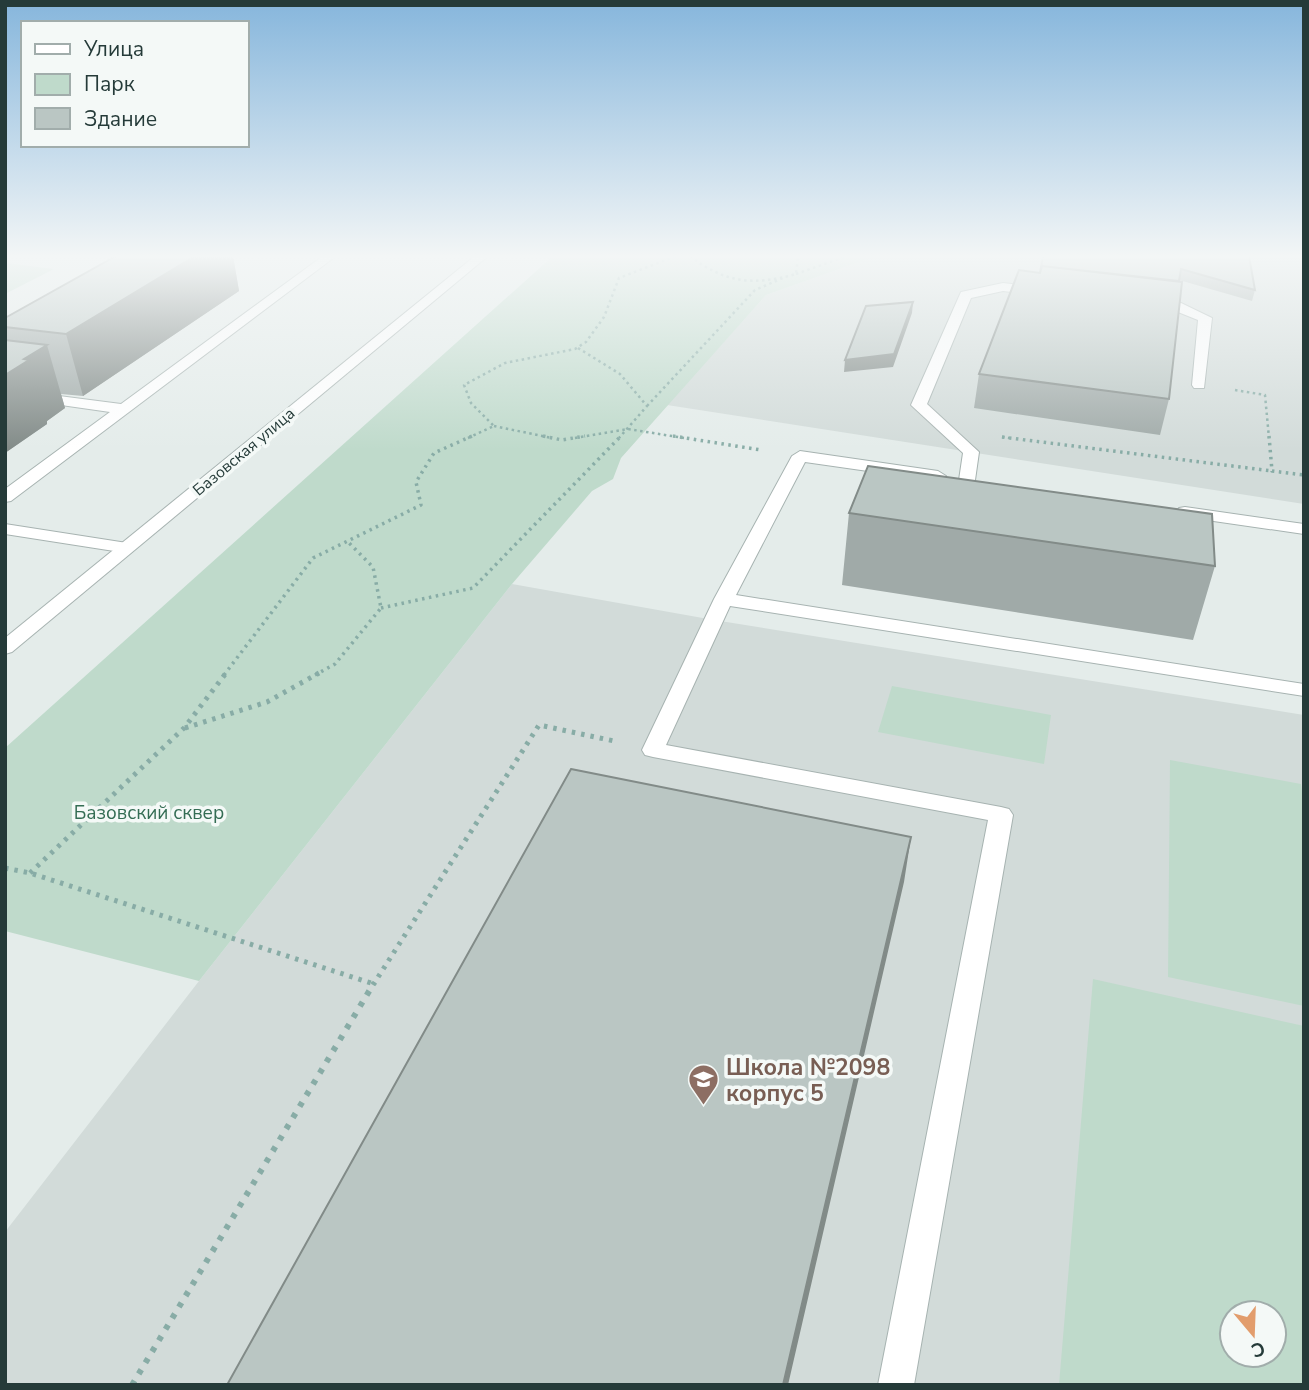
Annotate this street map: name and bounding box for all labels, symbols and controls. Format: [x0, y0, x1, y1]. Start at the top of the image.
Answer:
legend [21, 21, 248, 147]
text: Улица [83, 35, 144, 63]
text: Парк [84, 70, 136, 98]
text: Здание [84, 105, 157, 133]
street label: Базовская улица [188, 403, 300, 501]
park label: Базовский сквер [74, 800, 224, 826]
place label: Школа №2098 корпус 5 [726, 1052, 890, 1109]
school or university icon: Школа №2098 корпус 5 [686, 1063, 720, 1107]
north arrow [1218, 1299, 1288, 1369]
text: С [1248, 1335, 1269, 1364]

